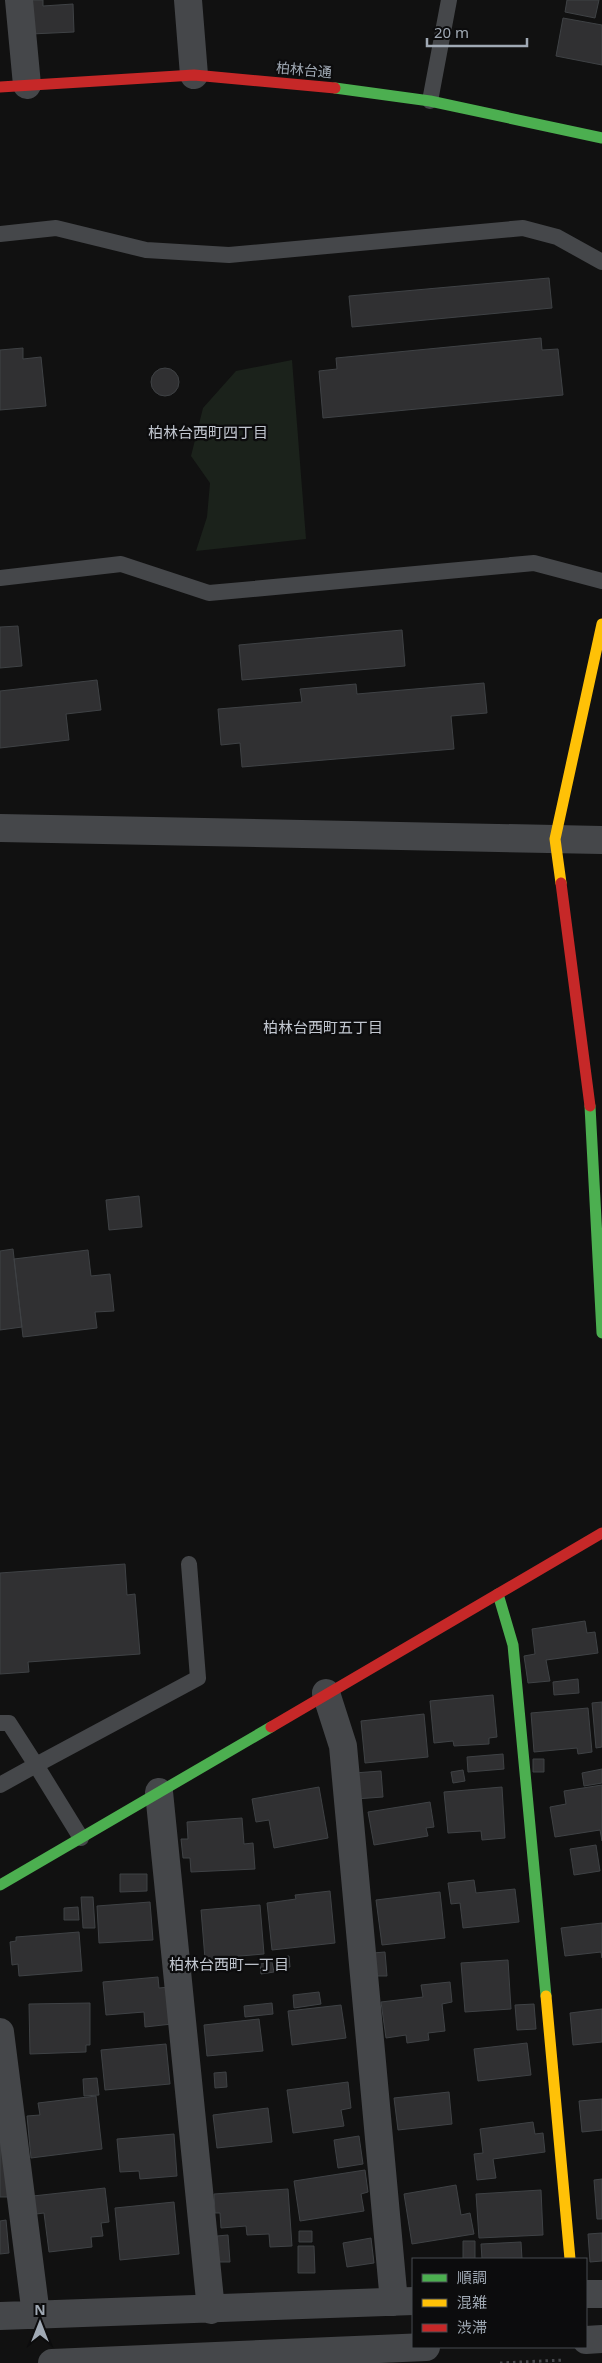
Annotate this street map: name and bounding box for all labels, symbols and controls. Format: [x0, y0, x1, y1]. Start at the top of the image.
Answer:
scale bar [427, 15, 527, 47]
text: 20 m [434, 22, 469, 42]
street label: 柏林台通 [275, 58, 333, 81]
district label: 柏林台西町四丁目 [148, 422, 268, 442]
district label: 柏林台西町五丁目 [263, 1017, 383, 1037]
district label: 柏林台西町一丁目 [169, 1954, 289, 1974]
legend [412, 2258, 587, 2348]
text: 順調 [457, 2267, 487, 2287]
text: 混雑 [457, 2292, 487, 2312]
north arrow [15, 2298, 65, 2348]
text: N [34, 2300, 46, 2319]
text: 渋滞 [457, 2317, 487, 2337]

